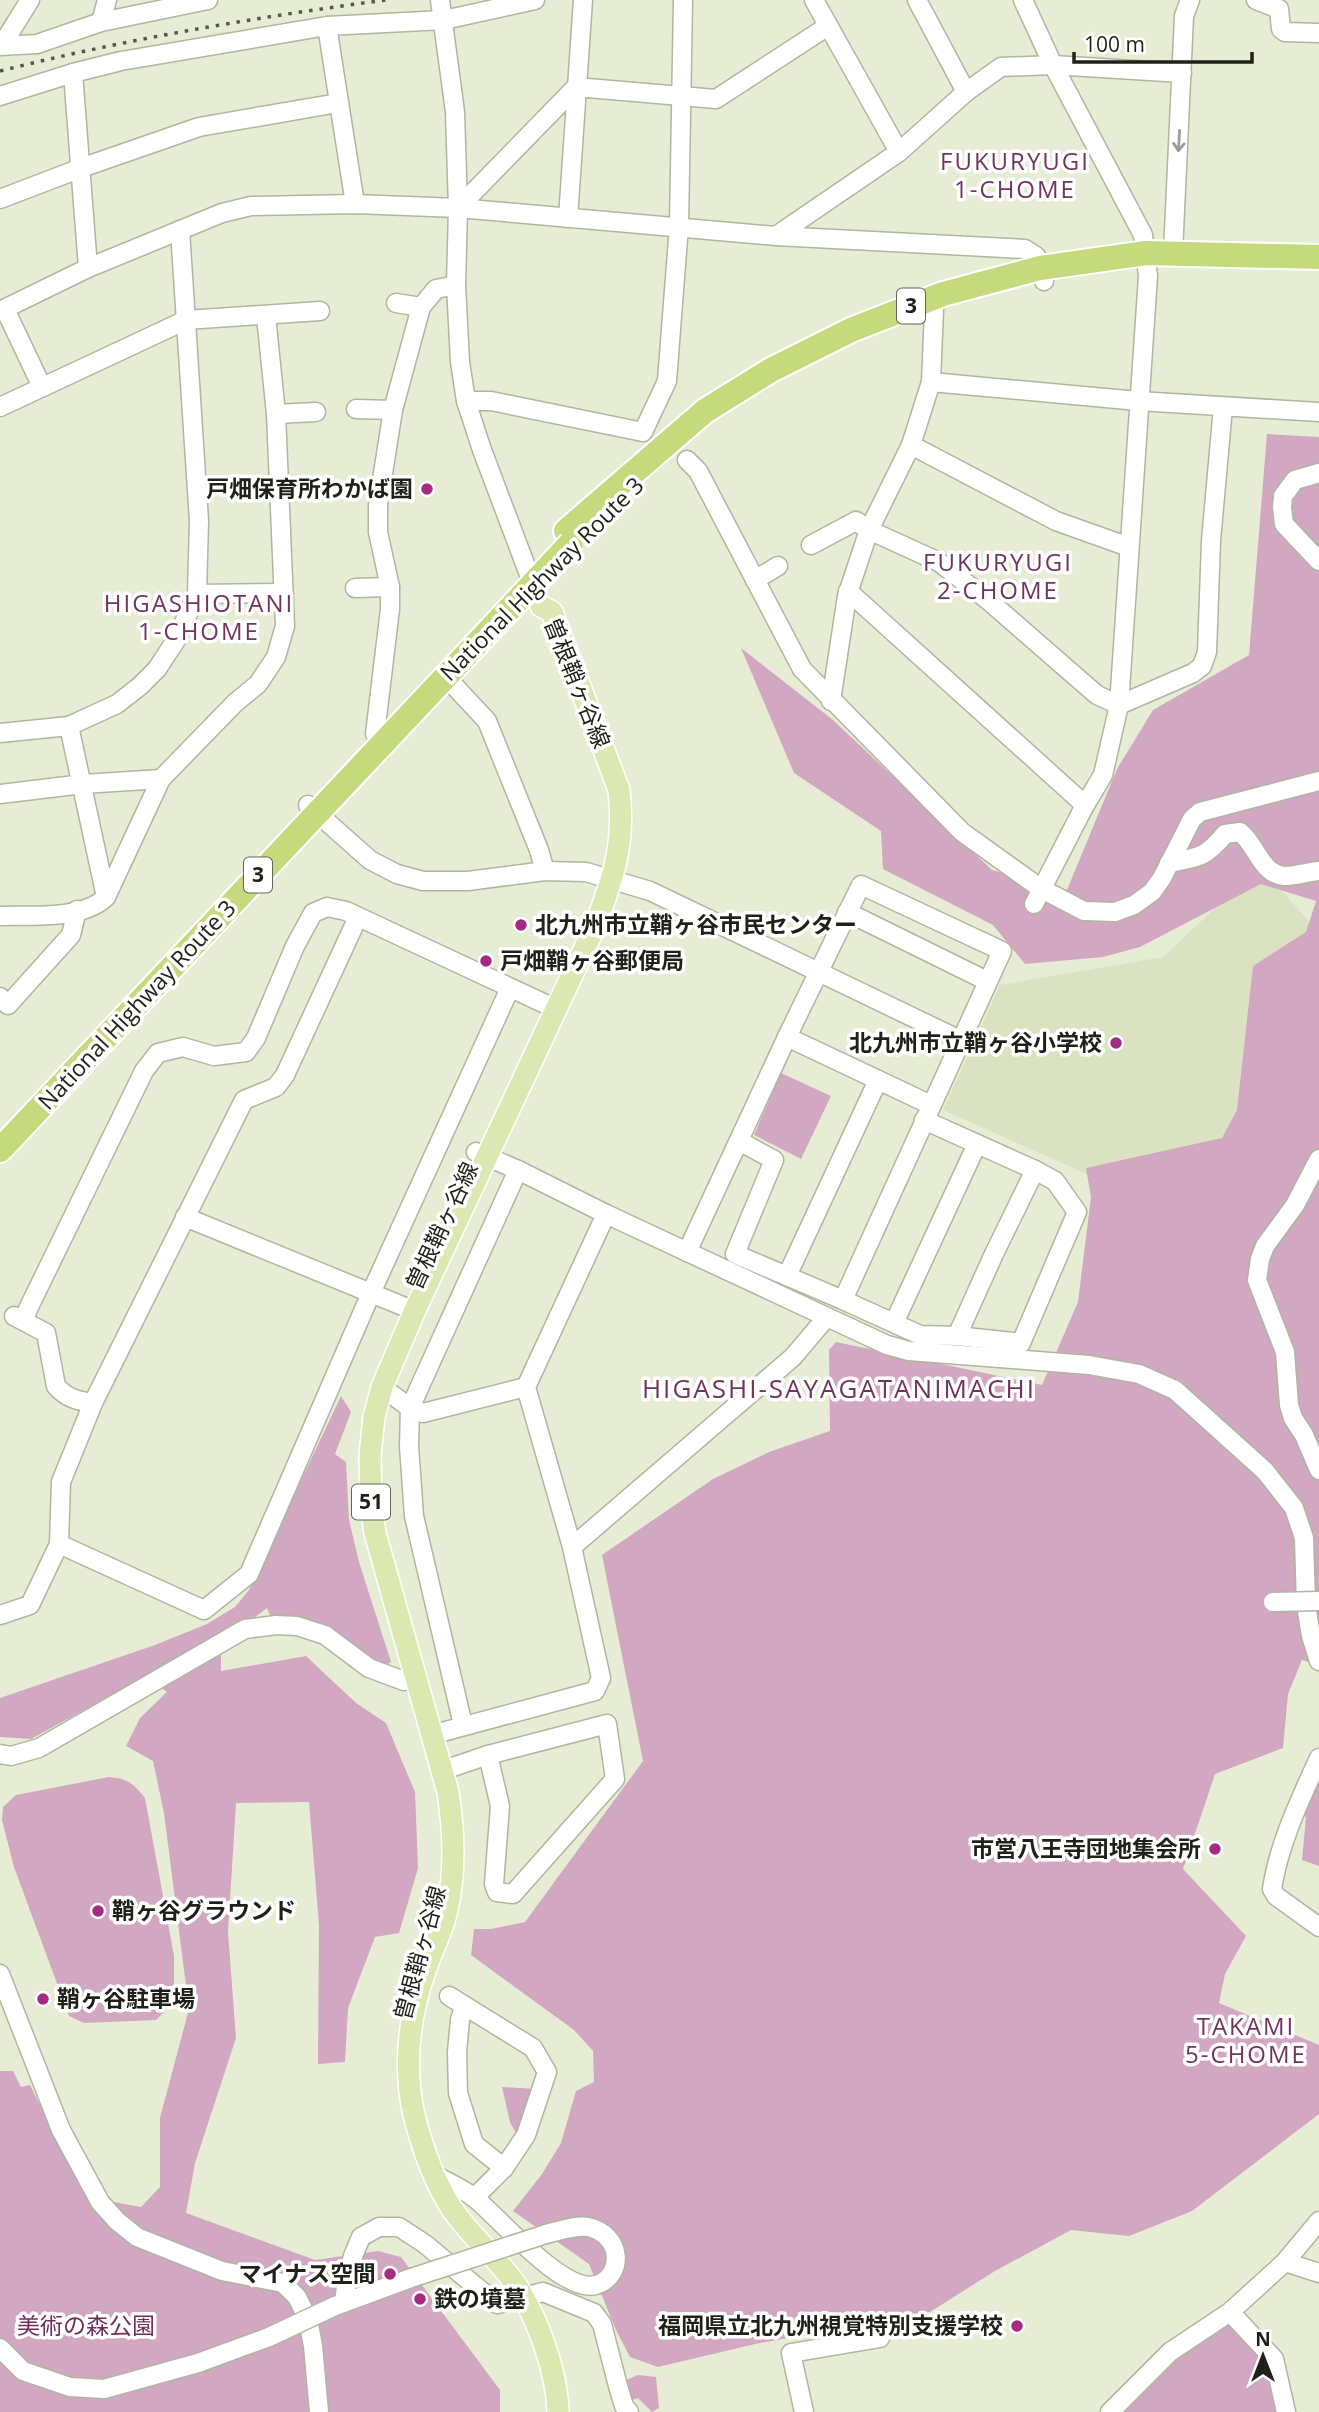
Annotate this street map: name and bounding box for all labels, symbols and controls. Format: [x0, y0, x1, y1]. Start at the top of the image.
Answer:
scale bar [1074, 21, 1252, 65]
text: 100 m [1084, 30, 1145, 58]
one-way arrow [1172, 129, 1185, 152]
district label: FUKURYUGI 1-CHOME [940, 144, 1090, 205]
road number: 3 [897, 288, 925, 324]
street label: National Highway Route 3 [432, 469, 650, 687]
place label: 戸畑保育所わかば園 [206, 472, 413, 504]
marker: 戸畑保育所わかば園 [419, 481, 435, 497]
district label: FUKURYUGI 2-CHOME [923, 545, 1073, 606]
district label: HIGASHIOTANI 1-CHOME [104, 586, 294, 647]
street label: 曽根鞘ヶ谷線 [537, 613, 619, 753]
road number: 3 [244, 858, 272, 892]
street label: National Highway Route 3 [30, 892, 242, 1116]
place label: 北九州市立鞘ヶ谷市民センター [535, 908, 857, 940]
marker: 北九州市立鞘ヶ谷市民センター [513, 917, 529, 933]
place label: 戸畑鞘ヶ谷郵便局 [500, 944, 684, 976]
marker: 戸畑鞘ヶ谷郵便局 [478, 953, 494, 969]
place label: 北九州市立鞘ヶ谷小学校 [849, 1026, 1102, 1058]
marker: 北九州市立鞘ヶ谷小学校 [1108, 1035, 1124, 1051]
street label: 曽根鞘ヶ谷線 [397, 1156, 485, 1295]
district label: HIGASHI-SAYAGATANIMACHI [642, 1370, 1036, 1406]
road number: 51 [352, 1484, 390, 1520]
place label: 市営八王寺団地集会所 [971, 1832, 1201, 1864]
marker: 市営八王寺団地集会所 [1207, 1841, 1223, 1857]
street label: 曽根鞘ヶ谷線 [386, 1882, 452, 2024]
place label: 鞘ヶ谷グラウンド [112, 1894, 296, 1926]
marker: 鞘ヶ谷グラウンド [90, 1903, 106, 1919]
place label: 鞘ヶ谷駐車場 [57, 1982, 195, 2014]
marker: 鞘ヶ谷駐車場 [35, 1991, 51, 2007]
district label: TAKAMI 5-CHOME [1185, 2009, 1307, 2070]
place label: マイナス空間 [238, 2257, 376, 2289]
marker: マイナス空間 [382, 2266, 398, 2282]
place label: 鉄の墳墓 [434, 2282, 526, 2314]
marker: 鉄の墳墓 [412, 2291, 428, 2307]
park label: 美術の森公園 [17, 2309, 155, 2341]
place label: 福岡県立北九州視覚特別支援学校 [658, 2309, 1003, 2341]
marker: 福岡県立北九州視覚特別支援学校 [1009, 2318, 1025, 2334]
north arrow [1228, 2321, 1298, 2391]
text: N [1255, 2326, 1271, 2352]

